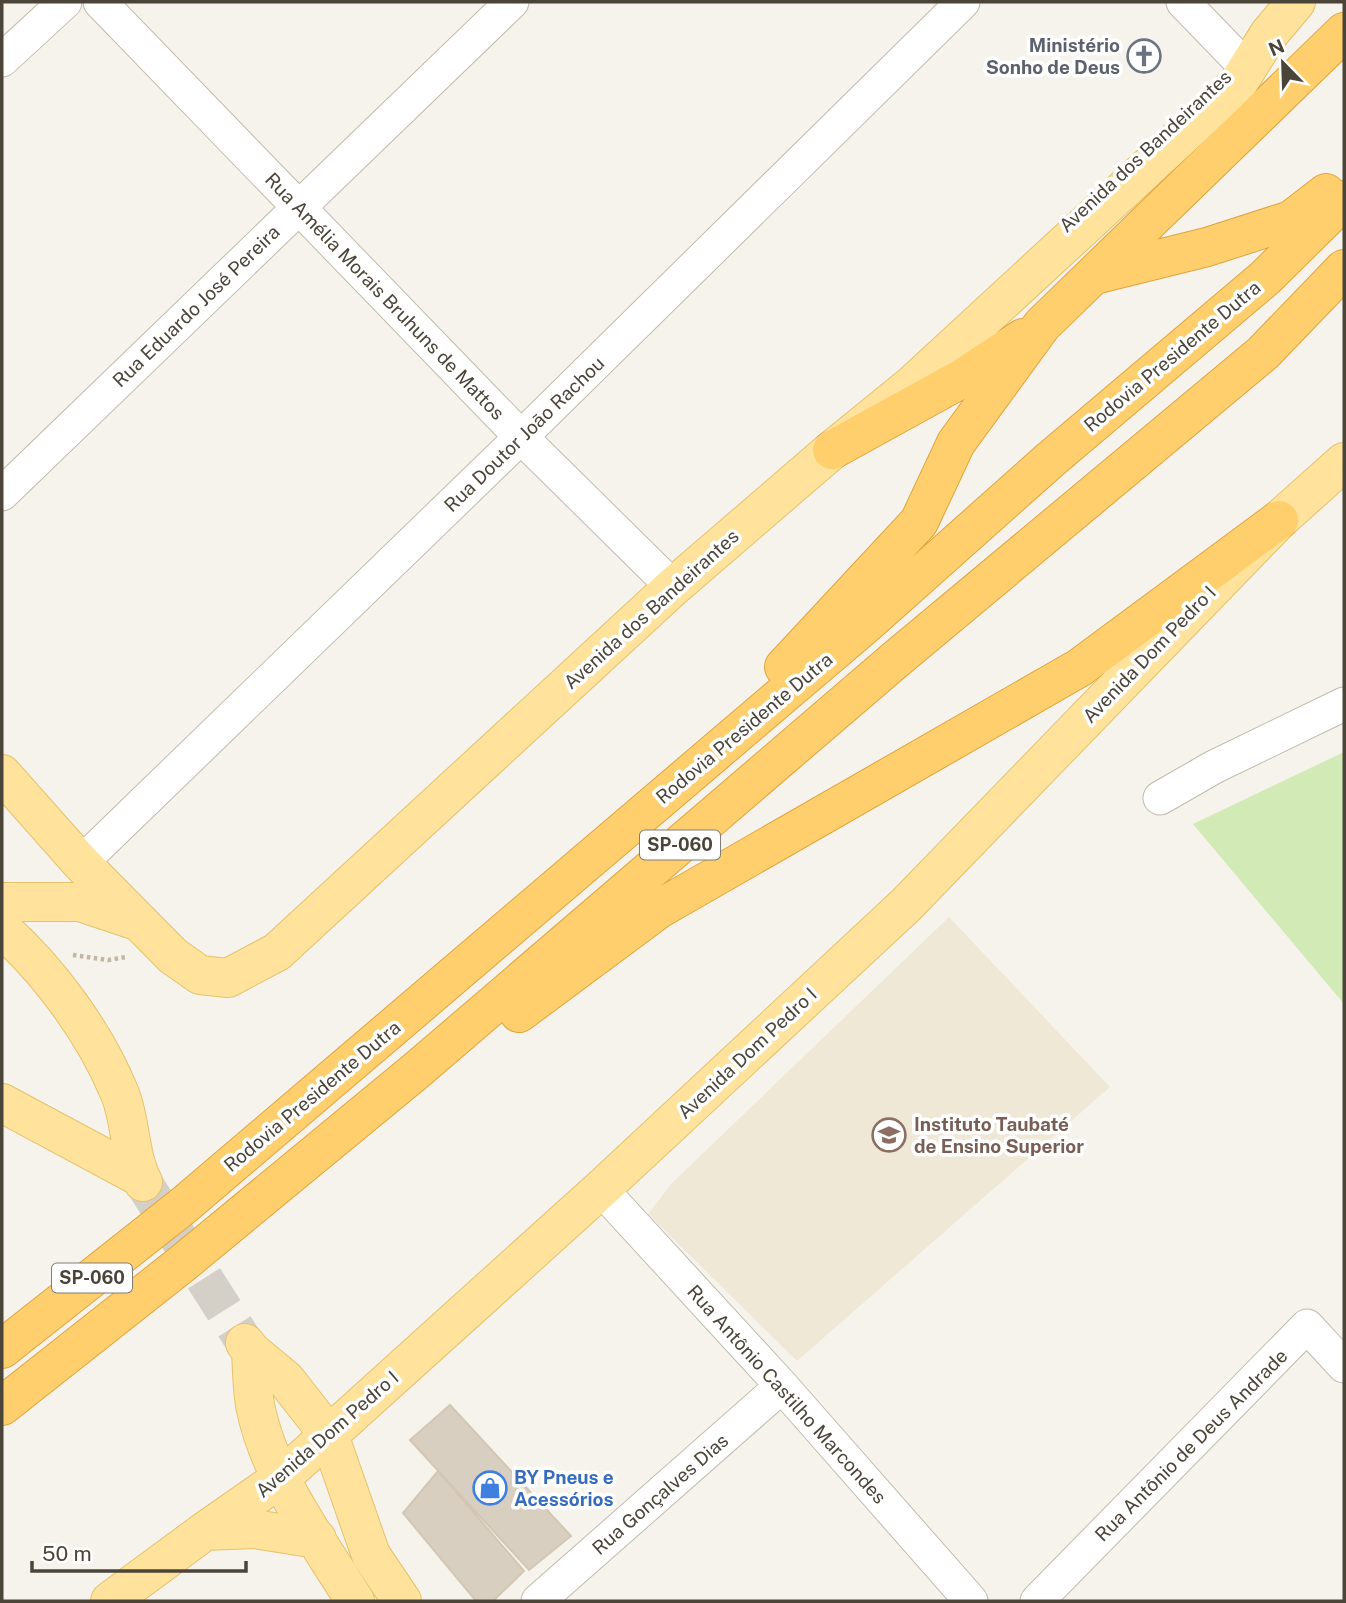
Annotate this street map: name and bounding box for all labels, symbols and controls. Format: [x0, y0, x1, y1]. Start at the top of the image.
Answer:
north arrow [1248, 28, 1318, 98]
place label: Ministério Sonho de Deus [986, 34, 1120, 78]
text: N [1265, 34, 1287, 60]
church icon: Ministério Sonho de Deus [1125, 37, 1163, 75]
street label: Avenida dos Bandeirantes [1054, 65, 1236, 237]
street label: Rua Amélia Morais Bruhuns de Mattos [261, 168, 509, 424]
street label: Rua Eduardo José Pereira [108, 221, 284, 391]
street label: Rodovia Presidente Dutra [1079, 276, 1265, 436]
street label: Rua Doutor João Rachou [440, 352, 608, 516]
street label: Avenida dos Bandeirantes [559, 525, 743, 693]
street label: Avenida Dom Pedro I [1078, 581, 1220, 727]
street label: Rodovia Presidente Dutra [651, 648, 837, 808]
road number: SP-060 [640, 830, 720, 860]
street label: Avenida Dom Pedro I [673, 983, 821, 1123]
street label: Rodovia Presidente Dutra [219, 1016, 405, 1176]
place label: Instituto Taubaté de Ensino Superior [914, 1113, 1084, 1157]
school or university icon: Instituto Taubaté de Ensino Superior [870, 1116, 908, 1154]
road number: SP-060 [52, 1264, 132, 1293]
street label: Rua Antônio Castilho Marcondes [683, 1280, 891, 1508]
street label: Rua Antônio de Deus Andrade [1090, 1344, 1292, 1546]
street label: Avenida Dom Pedro I [251, 1366, 403, 1502]
street label: Rua Gonçalves Dias [588, 1429, 732, 1559]
place label: BY Pneus e Acessórios [514, 1466, 614, 1510]
shop icon: BY Pneus e Acessórios [471, 1469, 509, 1507]
scale bar [32, 1530, 245, 1574]
text: 50 m [42, 1541, 92, 1566]

